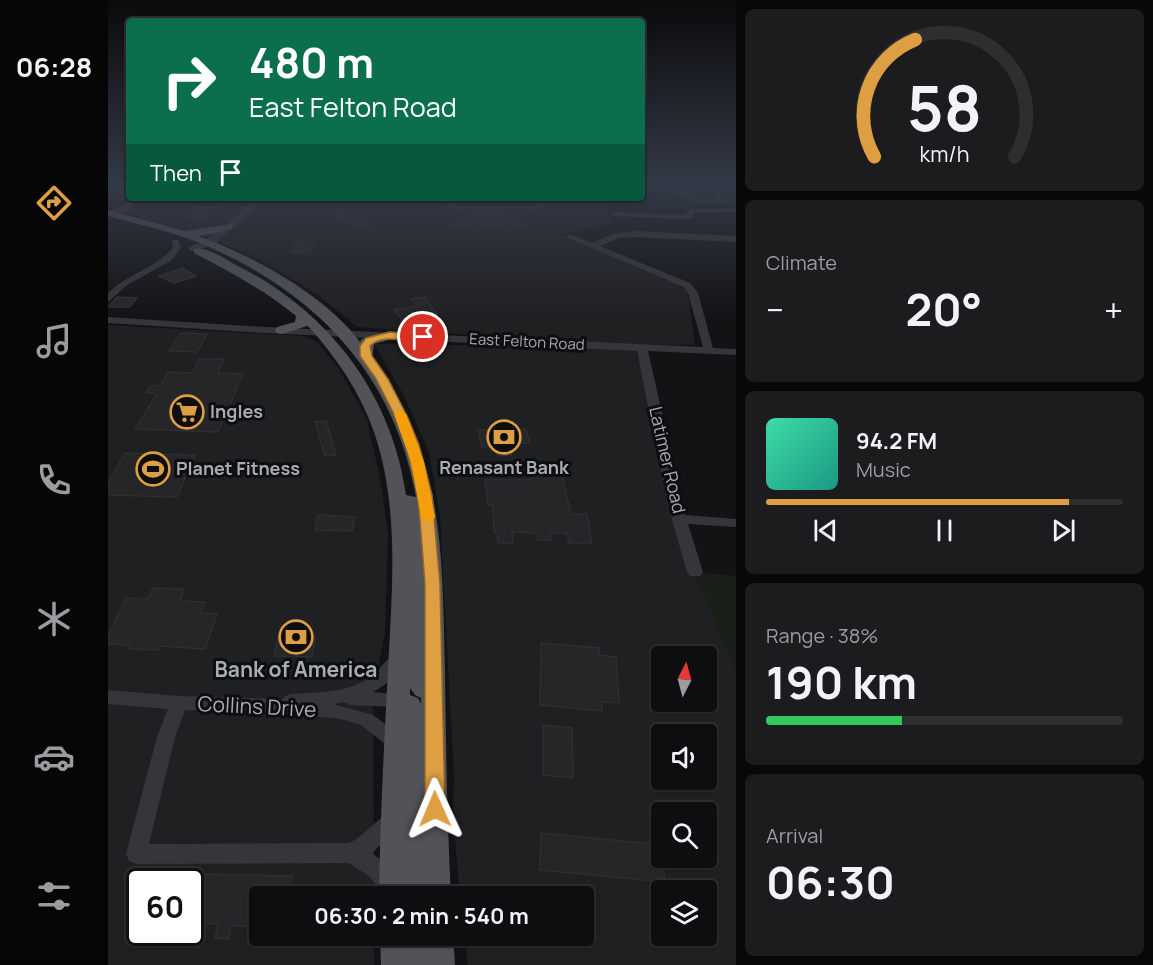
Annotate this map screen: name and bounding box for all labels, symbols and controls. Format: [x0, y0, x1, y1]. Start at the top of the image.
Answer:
text: 480 m [249, 33, 374, 91]
icon: right [150, 42, 228, 120]
text: 06:28 [16, 48, 92, 85]
text: 58 [907, 64, 982, 150]
text: East Felton Road [249, 88, 457, 125]
text: km/h [920, 139, 969, 168]
icon: arrive [214, 156, 247, 189]
text: Then [150, 158, 202, 188]
icon: directions [33, 182, 75, 224]
text: Climate [766, 249, 837, 276]
text: 20° [906, 278, 982, 340]
text: − [766, 287, 784, 332]
text: + [1104, 287, 1123, 332]
pin [397, 311, 448, 362]
icon: music [33, 320, 75, 362]
icon: arrive [406, 320, 439, 353]
street label: East Felton Road [469, 328, 585, 355]
supermarket icon: Ingles [169, 394, 205, 430]
place label: Ingles [210, 399, 263, 423]
street label: Latimer Road [644, 404, 692, 516]
bank icon: Renasant Bank [486, 419, 522, 455]
text: 94.2 FM [856, 426, 937, 456]
sports icon: Planet Fitness [135, 451, 171, 487]
place label: Renasant Bank [439, 455, 570, 479]
place label: Planet Fitness [176, 456, 300, 480]
text: Music [856, 456, 911, 483]
icon: phone [33, 459, 75, 501]
icon: previous [809, 514, 842, 547]
icon: pause [928, 514, 961, 547]
icon: next [1047, 514, 1080, 547]
icon: climate [33, 598, 75, 640]
bank icon: Bank of America [278, 619, 314, 655]
text: Range · 38% [766, 622, 878, 649]
north arrow [651, 646, 717, 712]
map controls [651, 646, 717, 946]
text: 190 km [766, 651, 917, 713]
place label: Bank of America [215, 655, 377, 683]
street label: Collins Drive [197, 689, 317, 723]
button: sound [651, 724, 717, 790]
icon: car [33, 736, 75, 778]
position arrow [403, 777, 467, 841]
button: search [651, 802, 717, 868]
text: Arrival [766, 822, 823, 849]
text: 06:30 [766, 851, 895, 913]
speed limit sign: 60 [126, 868, 204, 946]
icon: filters [33, 875, 75, 917]
button: layers [651, 880, 717, 946]
text: 06:30 · 2 min · 540 m [314, 901, 529, 931]

